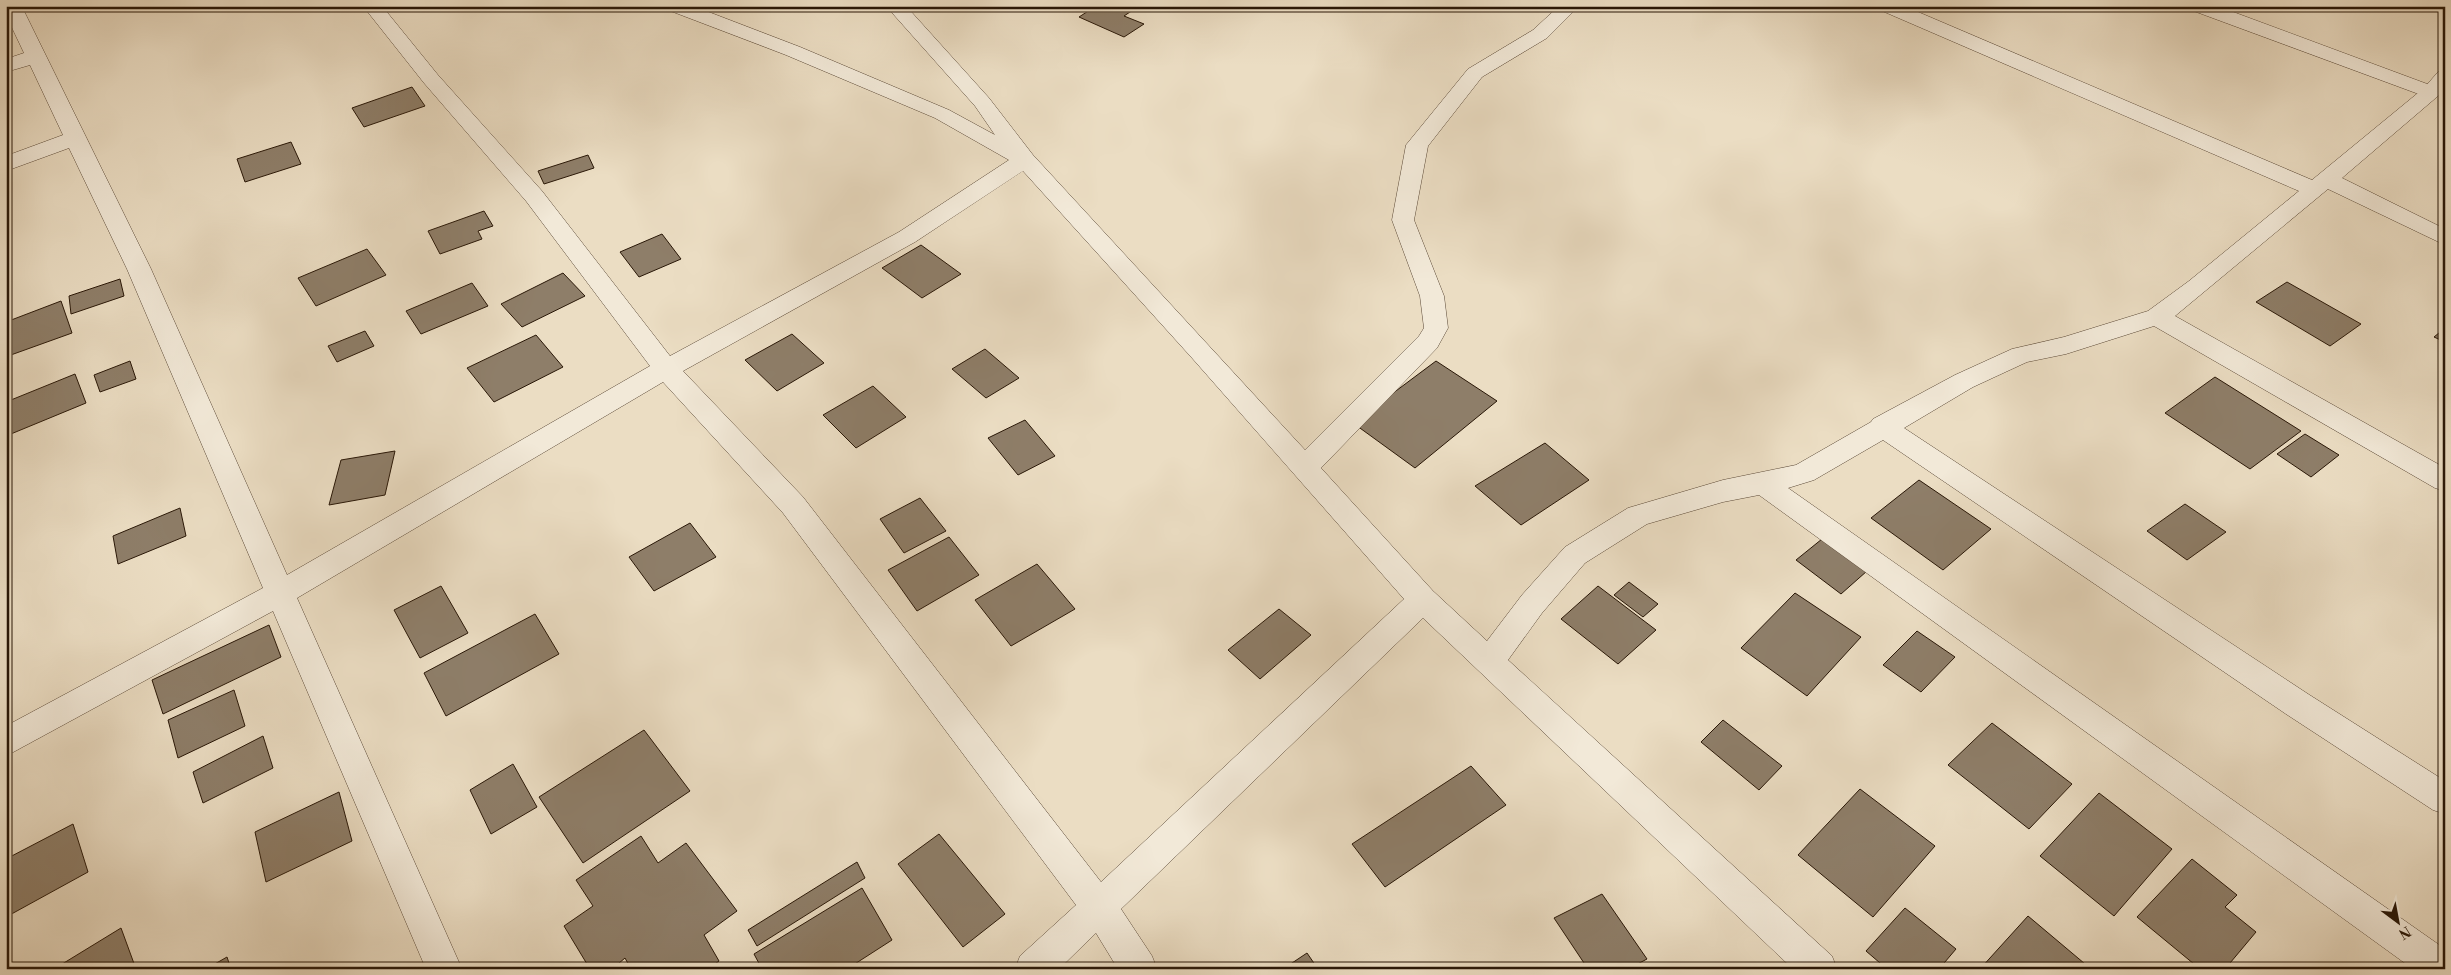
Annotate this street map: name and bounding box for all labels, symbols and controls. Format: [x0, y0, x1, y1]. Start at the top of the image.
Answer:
north arrow [2374, 898, 2424, 948]
text: N [2395, 922, 2414, 943]

